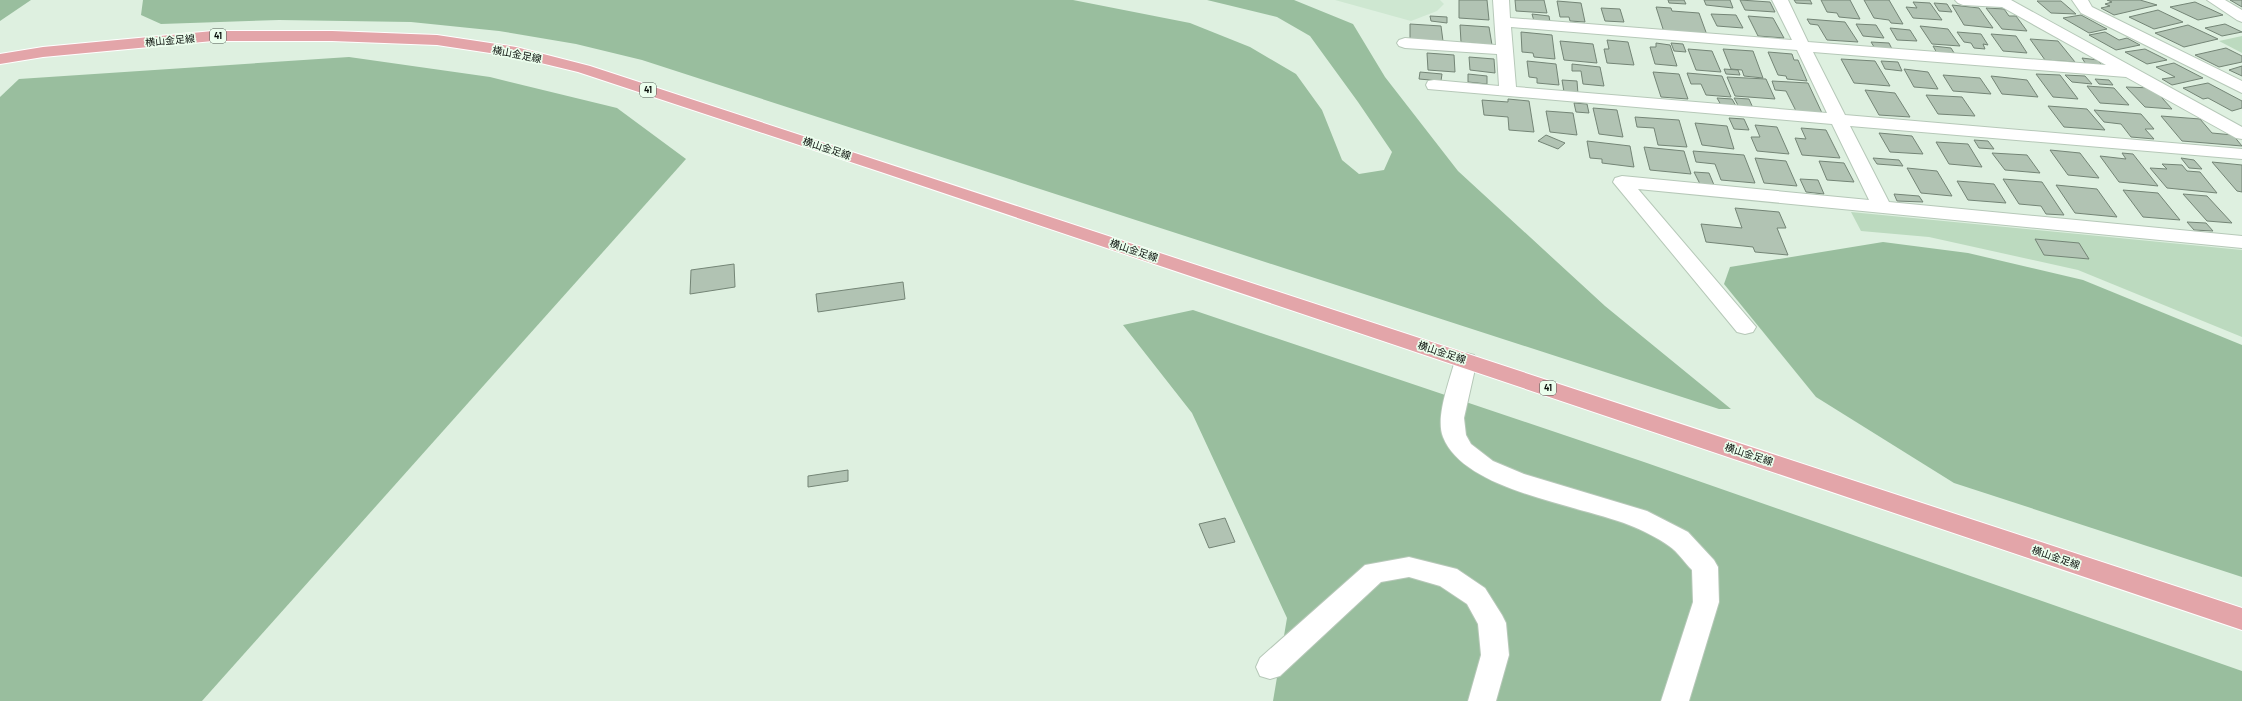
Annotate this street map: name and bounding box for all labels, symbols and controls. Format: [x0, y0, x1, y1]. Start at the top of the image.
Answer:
road number: 41 [210, 29, 226, 43]
street label: 横山金足線 [145, 32, 195, 48]
street label: 横山金足線 [491, 43, 543, 65]
road number: 41 [640, 83, 656, 97]
street label: 横山金足線 [801, 135, 853, 161]
street label: 横山金足線 [1108, 237, 1160, 263]
street label: 横山金足線 [1416, 339, 1468, 365]
road number: 41 [1540, 381, 1556, 395]
street label: 横山金足線 [1723, 441, 1775, 467]
street label: 横山金足線 [2030, 543, 2082, 571]

